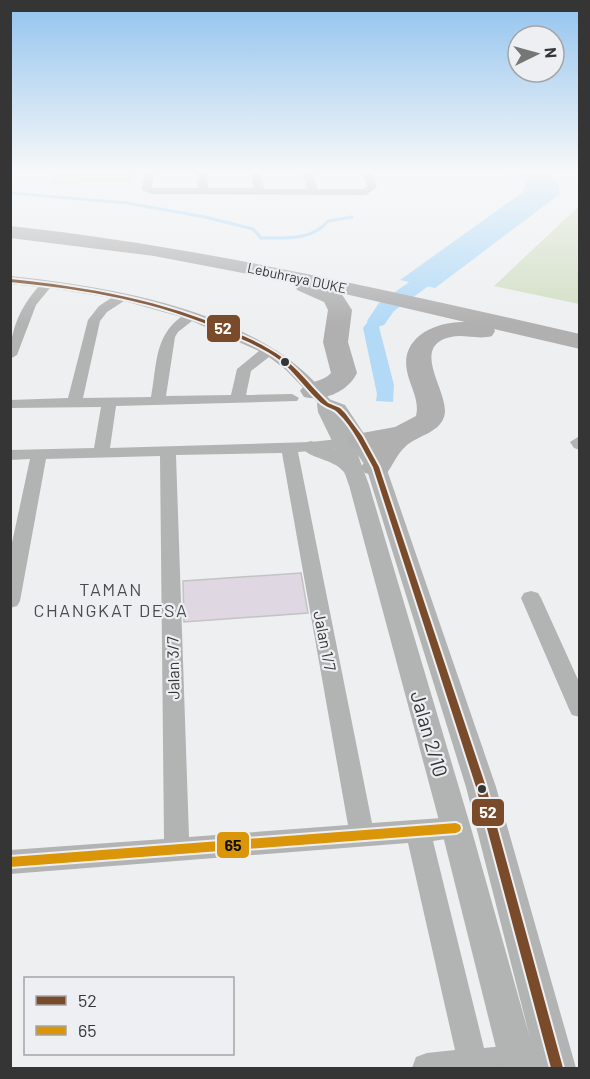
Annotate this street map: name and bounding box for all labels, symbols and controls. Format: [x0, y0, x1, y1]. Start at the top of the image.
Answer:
north arrow [506, 24, 566, 84]
text: N [542, 47, 561, 59]
street label: Lebuhraya DUKE [246, 259, 348, 296]
line badge: 52 [206, 314, 241, 343]
text: 52 [214, 318, 232, 337]
unlabelled marker [279, 356, 291, 368]
district label: TAMAN CHANGKAT DESA [34, 578, 189, 621]
street label: Jalan 1/7 [310, 609, 341, 673]
street label: Jalan 3/7 [162, 636, 183, 700]
street label: Jalan 2/10 [406, 688, 454, 780]
unlabelled marker [476, 783, 488, 795]
line badge: 52 [471, 798, 505, 827]
text: 52 [479, 802, 497, 821]
line badge: 65 [216, 831, 250, 859]
text: 65 [224, 835, 242, 854]
legend [24, 977, 234, 1055]
text: 52 [78, 989, 97, 1011]
text: 65 [78, 1019, 97, 1041]

